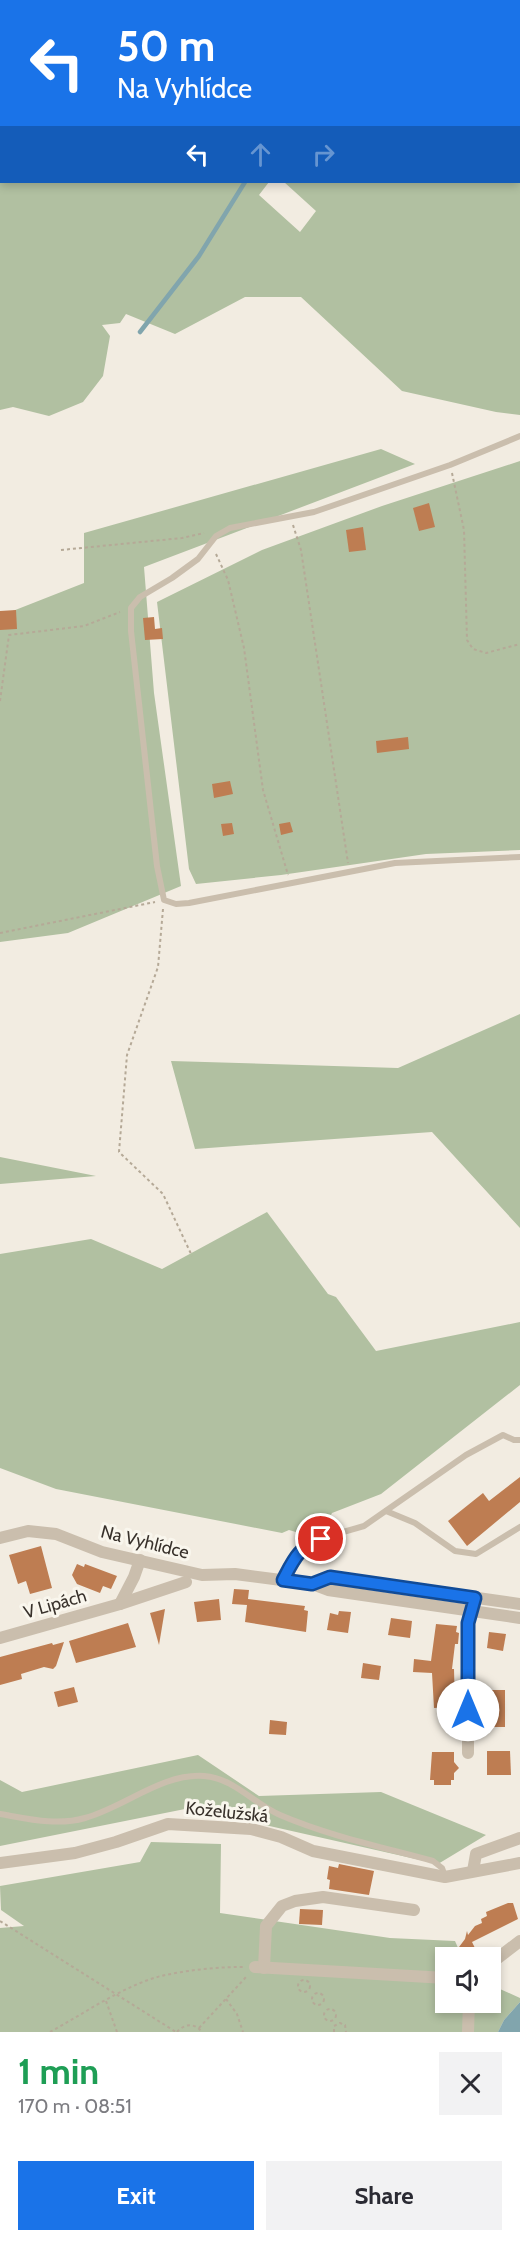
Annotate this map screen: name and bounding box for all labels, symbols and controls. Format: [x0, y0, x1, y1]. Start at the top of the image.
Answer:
text: 50 m [117, 20, 215, 72]
icon: left [18, 24, 96, 102]
text: Na Vyhlídce [117, 72, 252, 105]
icon: left [181, 138, 214, 171]
icon: ahead [244, 138, 277, 171]
icon: right [307, 138, 340, 171]
pin [295, 1513, 346, 1564]
street label: Na Vyhlídce [99, 1520, 191, 1564]
icon: arrive [304, 1522, 337, 1555]
street label: V Lipách [21, 1585, 89, 1623]
position arrow [436, 1678, 500, 1742]
street label: Koželužská [185, 1797, 270, 1827]
map controls [435, 1947, 501, 2013]
button: sound [435, 1947, 501, 2013]
text: 1 min [18, 2049, 99, 2093]
button: close [439, 2052, 502, 2115]
text: 170 m · 08:51 [18, 2094, 132, 2118]
button: Exit [18, 2161, 254, 2230]
button: Share [266, 2161, 502, 2230]

